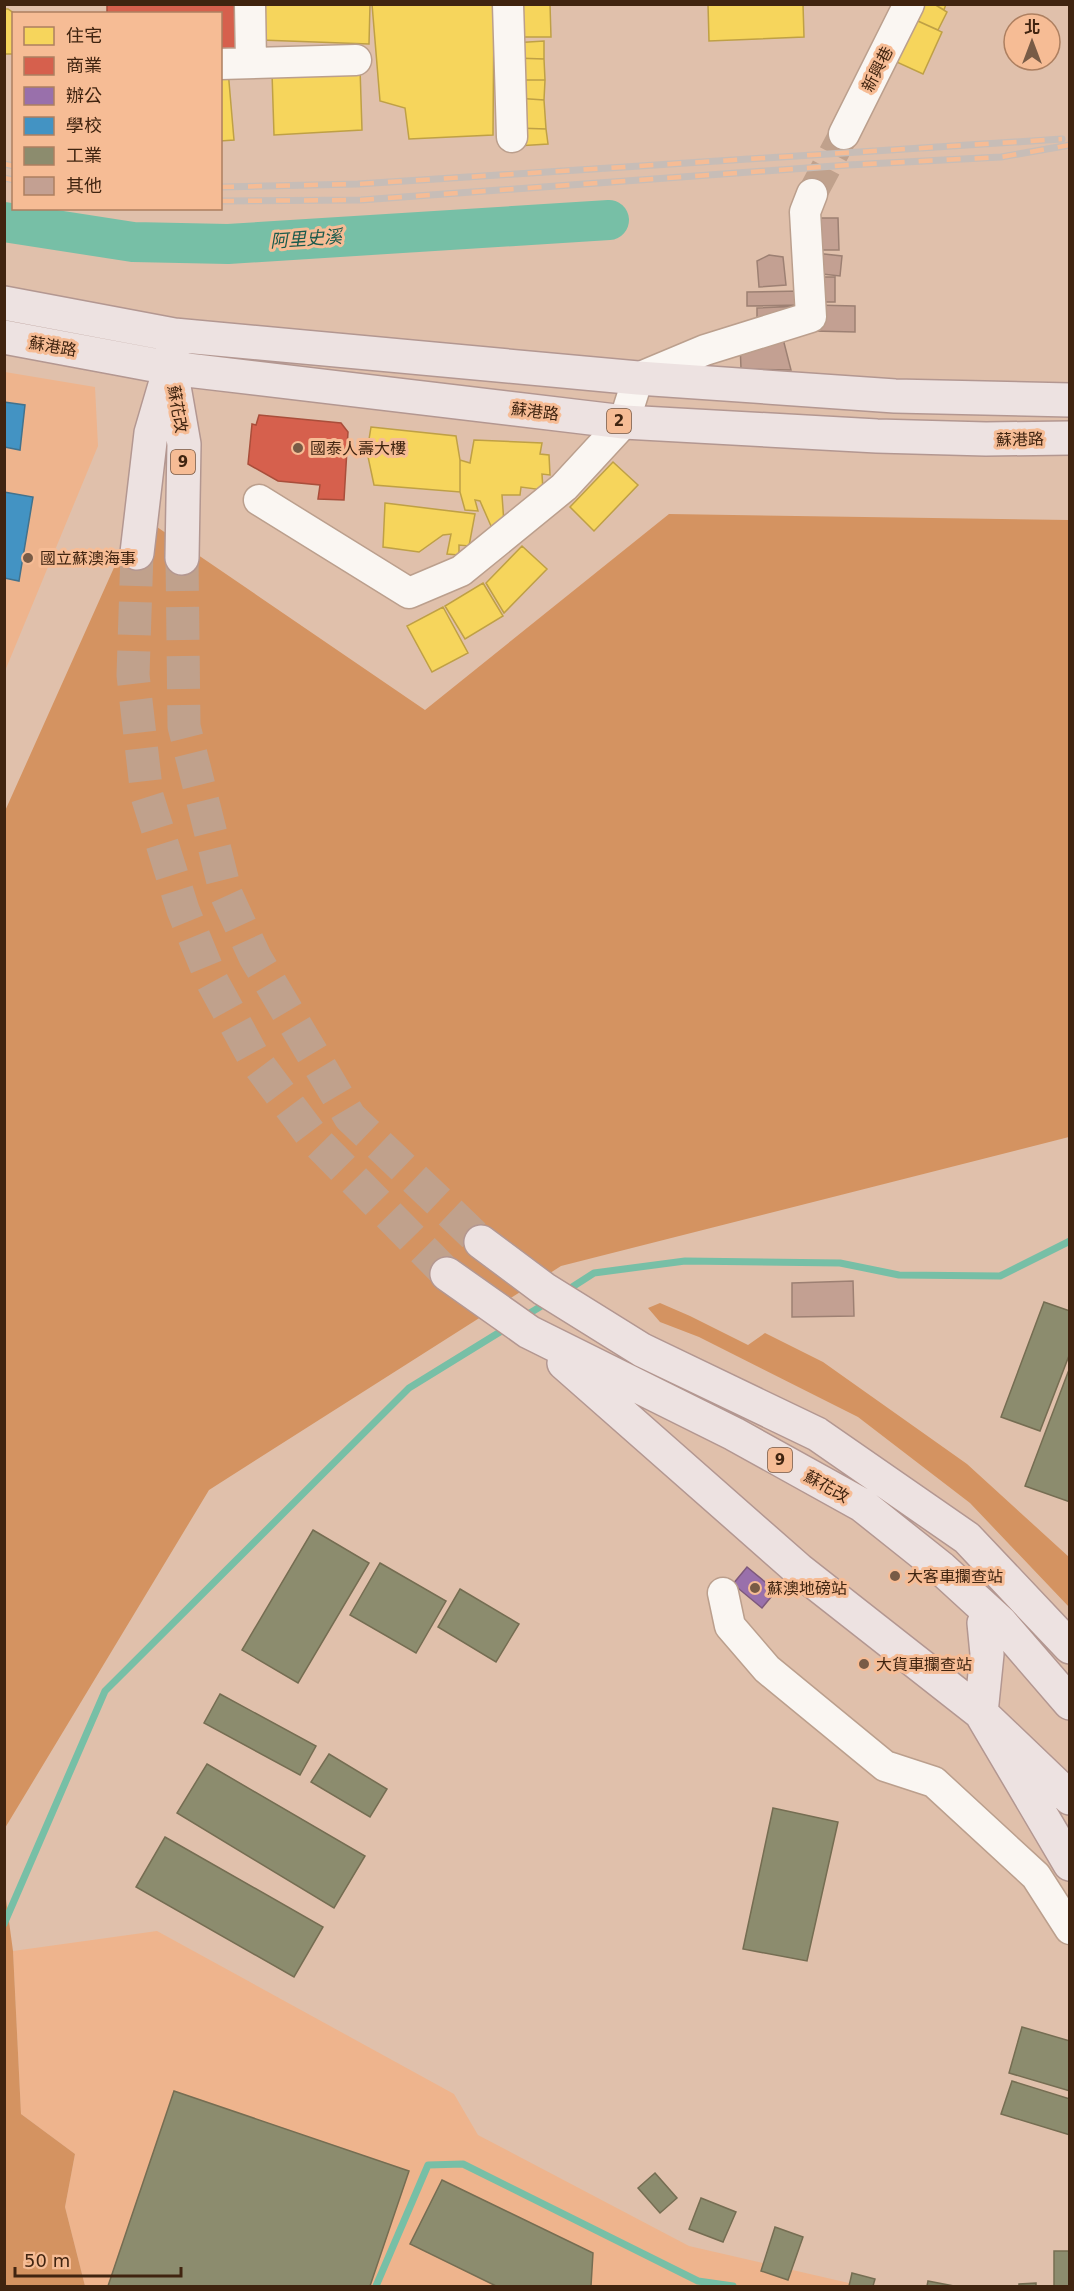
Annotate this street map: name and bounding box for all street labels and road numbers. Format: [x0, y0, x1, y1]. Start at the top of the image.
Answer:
street label: 新興巷 [858, 44, 897, 95]
street label: 蘇港路 [28, 333, 78, 360]
street label: 蘇花改 [164, 384, 191, 434]
street label: 蘇港路 [510, 399, 560, 424]
road number: 2 [607, 409, 631, 433]
street label: 蘇港路 [996, 430, 1044, 449]
road number: 9 [171, 450, 195, 474]
road number: 9 [768, 1448, 792, 1472]
street label: 蘇花改 [801, 1466, 852, 1506]

